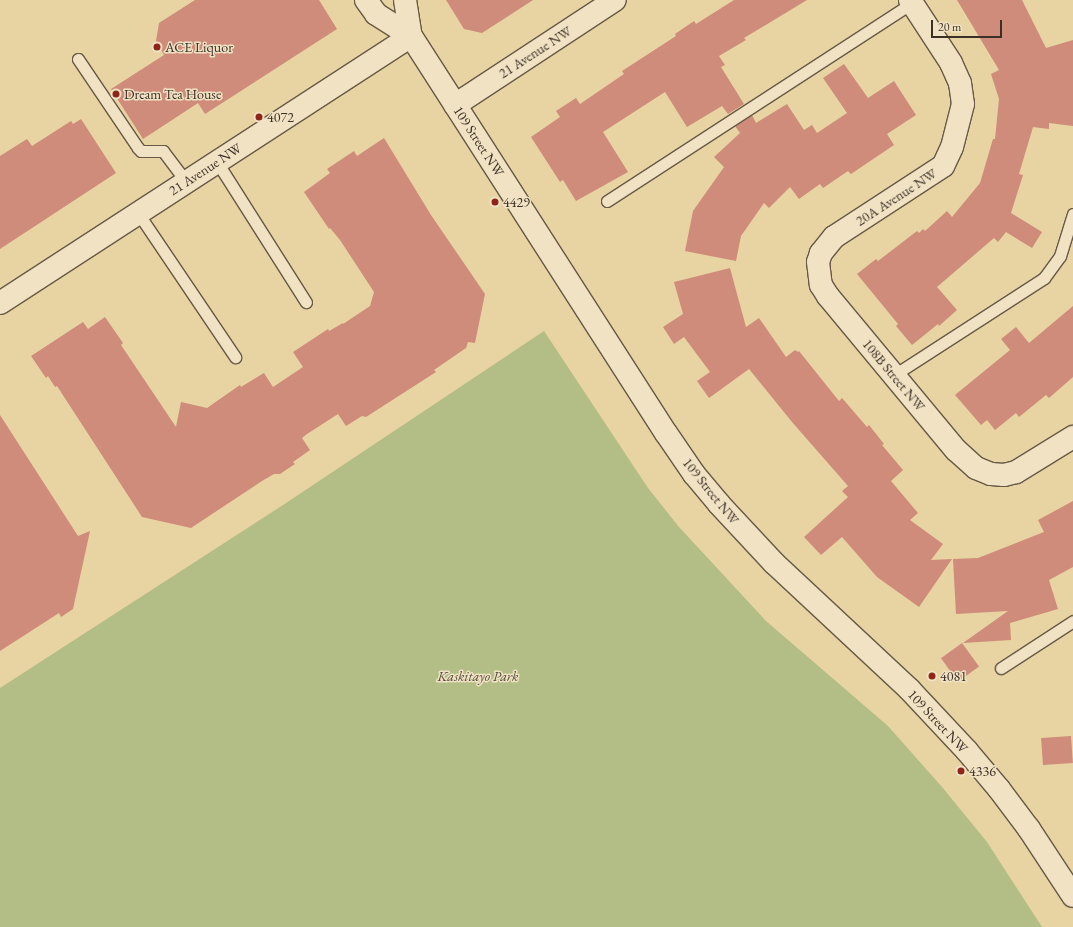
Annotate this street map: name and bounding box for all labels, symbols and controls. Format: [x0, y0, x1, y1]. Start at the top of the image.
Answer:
scale bar [933, 12, 1004, 38]
text: 20 m [938, 19, 961, 35]
street label: 21 Avenue NW [496, 22, 574, 82]
place label: ACE Liquor [165, 39, 233, 55]
marker: ACE Liquor [152, 42, 162, 52]
place label: Dream Tea House [124, 86, 221, 102]
marker: Dream Tea House [111, 89, 121, 99]
street label: 109 Street NW [450, 103, 508, 179]
place label: 4072 [267, 109, 294, 125]
marker: 4072 [254, 112, 264, 122]
street label: 21 Avenue NW [166, 139, 244, 199]
street label: 20A Avenue NW [853, 165, 939, 229]
place label: 4429 [503, 194, 530, 210]
marker: 4429 [490, 197, 500, 207]
street label: 108B Street NW [859, 336, 929, 414]
street label: 109 Street NW [679, 454, 743, 528]
park label: Kaskitayo Park [438, 668, 518, 684]
place label: 4081 [940, 668, 967, 684]
marker: 4081 [927, 671, 937, 681]
street label: 109 Street NW [904, 686, 972, 756]
place label: 4336 [969, 763, 996, 779]
marker: 4336 [956, 766, 966, 776]

